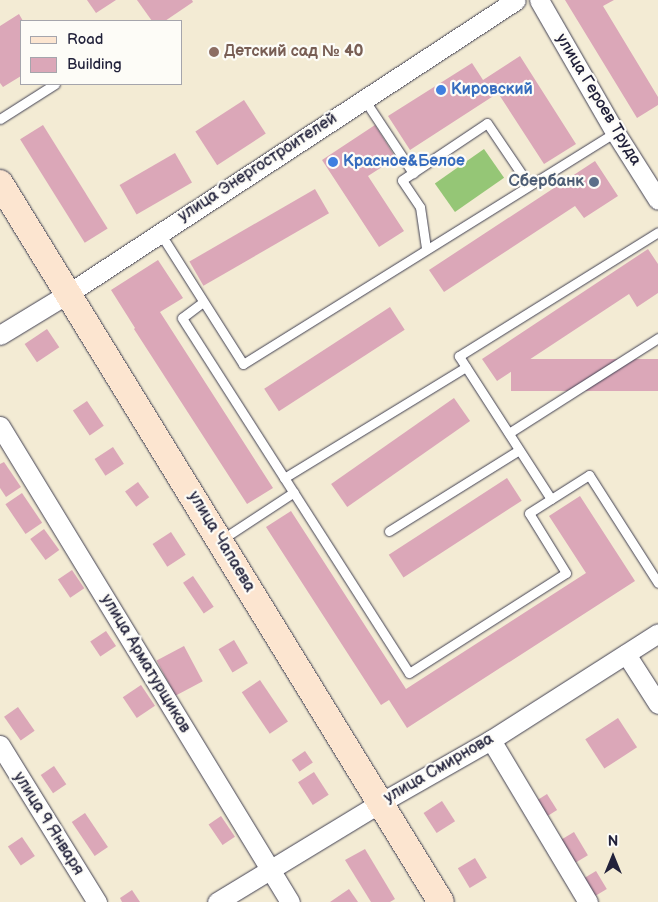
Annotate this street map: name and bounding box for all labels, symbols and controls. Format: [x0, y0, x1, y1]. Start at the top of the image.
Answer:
legend [20, 20, 182, 85]
text: Road [67, 30, 103, 49]
street label: улица Героев Труда [551, 31, 645, 169]
place label: Детский сад № 40 [224, 42, 364, 62]
marker: Детский сад № 40 [208, 46, 220, 58]
text: Building [67, 55, 122, 74]
place label: Кировский [451, 80, 533, 100]
marker: Кировский [435, 84, 447, 96]
street label: улица Энергостроителей [175, 109, 341, 227]
place label: Красное&Белое [343, 152, 465, 172]
marker: Красное&Белое [327, 156, 339, 168]
place label: Сбербанк [509, 172, 584, 192]
marker: Сбербанк [588, 176, 600, 188]
street label: улица Чапаева [183, 488, 259, 596]
street label: улица Арматурщиков [96, 591, 194, 737]
street label: улица Смирнова [381, 730, 497, 808]
street label: улица 9 Января [9, 769, 87, 879]
north arrow [588, 832, 638, 882]
text: N [608, 833, 618, 850]

